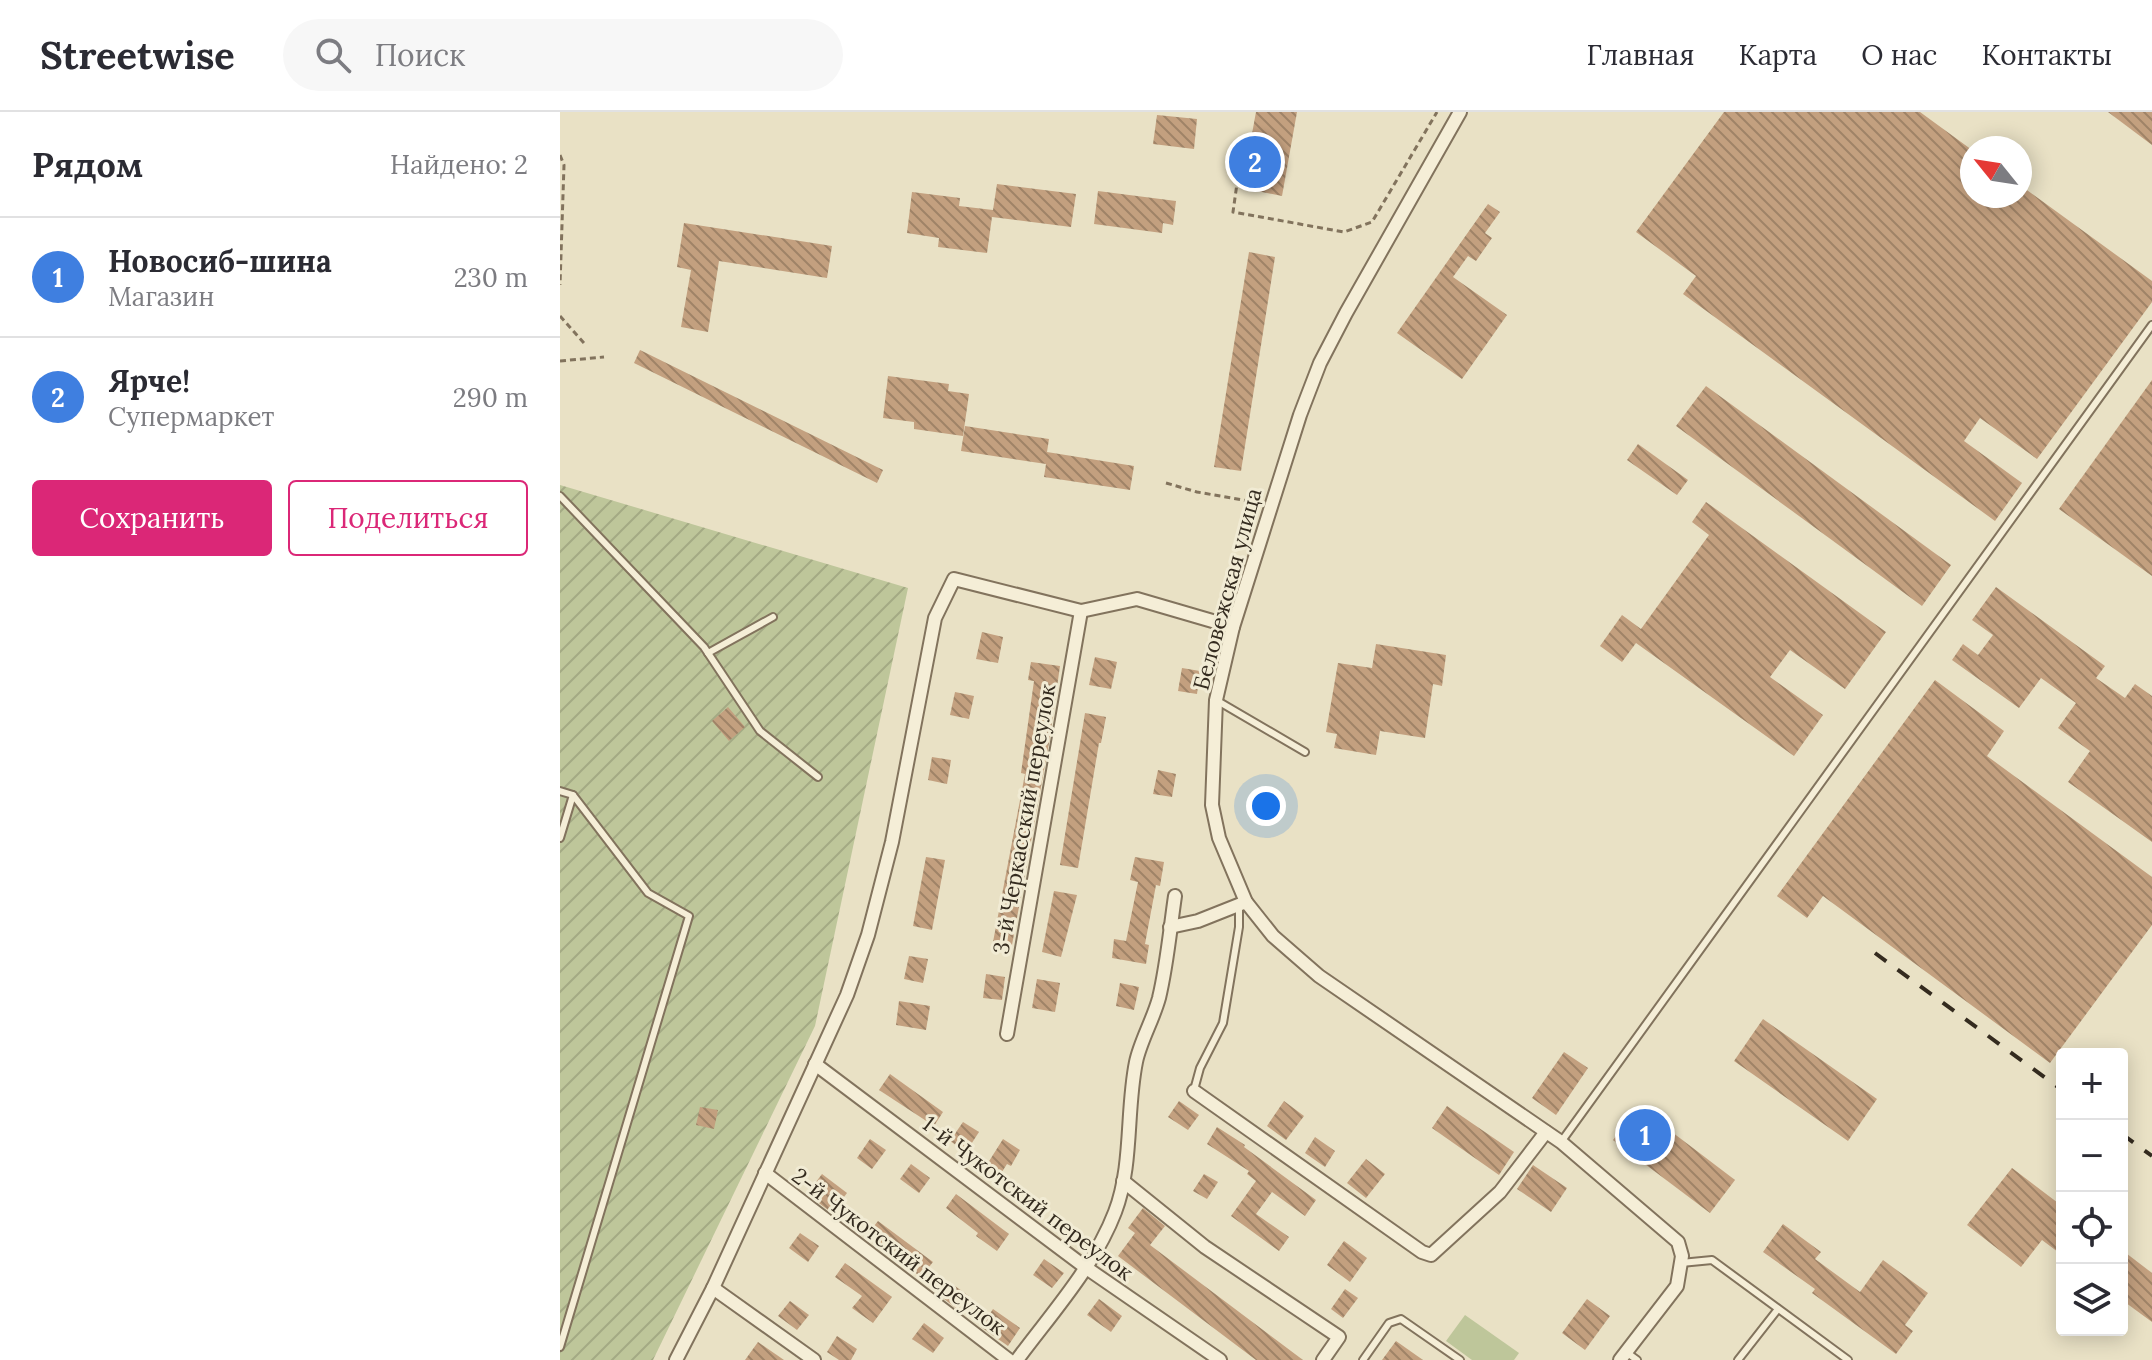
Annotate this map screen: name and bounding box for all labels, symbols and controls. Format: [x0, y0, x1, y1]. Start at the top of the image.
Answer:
search box [283, 19, 843, 91]
text: Streetwise [40, 31, 235, 79]
icon: search [311, 33, 355, 77]
text: Поиск [375, 36, 465, 74]
text: Главная [1586, 37, 1695, 73]
text: Карта [1739, 37, 1817, 73]
text: О нас [1861, 37, 1938, 73]
text: Контакты [1982, 37, 2112, 73]
pin: 2 [1229, 132, 1281, 192]
north arrow [1960, 136, 2032, 208]
text: Рядом [32, 143, 143, 186]
text: Найдено: 2 [390, 148, 528, 181]
text: Новосиб-шина [108, 242, 332, 280]
text: 1 [53, 261, 63, 294]
text: 230 m [454, 261, 528, 294]
text: Магазин [108, 280, 215, 313]
text: Ярче! [108, 362, 190, 400]
text: 2 [51, 381, 65, 414]
text: 290 m [453, 381, 528, 414]
text: Супермаркет [108, 400, 274, 433]
button: Сохранить [32, 480, 272, 556]
button: Поделиться [288, 480, 528, 556]
street label: Беловежская улица [1187, 485, 1267, 693]
street label: 3-й Черкасский переулок [986, 681, 1062, 956]
your location [1246, 786, 1286, 826]
map controls [2056, 1048, 2128, 1336]
button: + [2056, 1048, 2128, 1120]
pin: 1 [1619, 1105, 1671, 1165]
street label: 1-й Чукотский переулок [917, 1110, 1139, 1287]
button: − [2056, 1120, 2128, 1192]
street label: 2-й Чукотский переулок [787, 1161, 1012, 1341]
button: locate [2056, 1192, 2128, 1264]
button: layers [2056, 1264, 2128, 1336]

